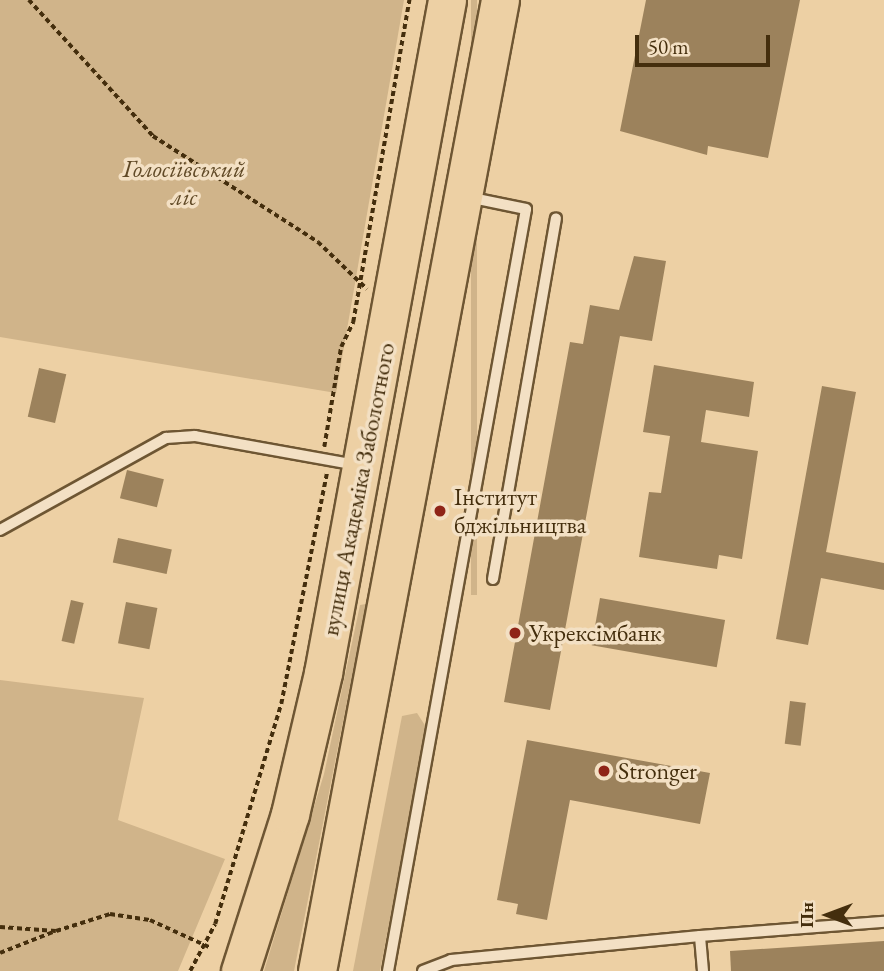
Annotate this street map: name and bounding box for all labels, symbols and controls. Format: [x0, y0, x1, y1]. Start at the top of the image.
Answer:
scale bar [639, 21, 774, 65]
text: 50 m [648, 33, 689, 60]
park label: Голосіївський ліс [123, 155, 245, 211]
street label: вулиця Академіка Заболотного [315, 340, 401, 638]
place label: Інститут бджільництва [454, 483, 586, 539]
marker: Інститут бджільництва [432, 503, 448, 519]
place label: Укрексімбанк [529, 619, 661, 647]
marker: Укрексімбанк [507, 625, 523, 641]
place label: Stronger [618, 757, 697, 785]
marker: Stronger [596, 763, 612, 779]
north arrow [793, 880, 863, 950]
text: Пн [794, 902, 819, 928]

